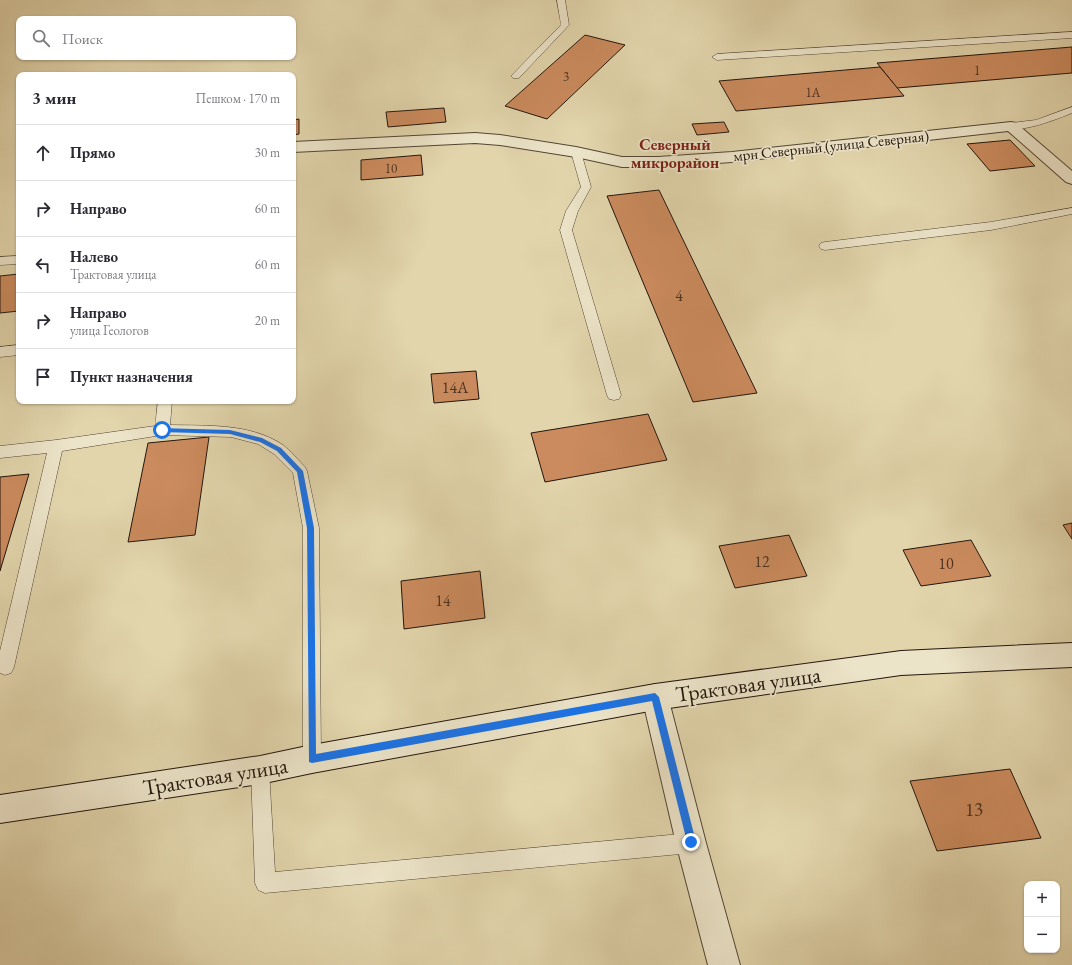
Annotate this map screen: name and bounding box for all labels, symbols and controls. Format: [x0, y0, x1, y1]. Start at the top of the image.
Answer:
search box [16, 16, 296, 60]
icon: search [30, 27, 52, 49]
text: Поиск [62, 29, 103, 48]
house number: 1 [974, 62, 980, 79]
house number: 3 [563, 68, 569, 85]
house number: 1А [805, 84, 822, 101]
text: 3 мин [32, 87, 76, 109]
text: Пешком · 170 m [196, 90, 280, 107]
street label: мрн Северный (улица Северная) [732, 126, 930, 165]
district label: Северный микрорайон [631, 134, 719, 173]
icon: ahead [32, 142, 54, 164]
text: Прямо [70, 143, 115, 162]
text: 30 m [255, 144, 280, 161]
house number: 10 [385, 160, 397, 177]
icon: right [32, 198, 54, 220]
text: Направо [70, 199, 127, 218]
text: 60 m [255, 200, 280, 217]
text: Налево [70, 247, 118, 266]
icon: left [32, 254, 54, 276]
text: 60 m [255, 256, 280, 273]
text: Трактовая улица [70, 266, 157, 283]
house number: 4 [675, 285, 683, 306]
text: Направо [70, 303, 127, 322]
icon: right [32, 310, 54, 332]
text: 20 m [255, 312, 280, 329]
text: улица Геологов [70, 322, 149, 339]
icon: arrive [32, 366, 54, 388]
text: Пункт назначения [70, 367, 193, 386]
house number: 14А [442, 377, 469, 398]
route start [153, 421, 171, 439]
house number: 12 [754, 551, 770, 572]
house number: 10 [938, 553, 954, 574]
house number: 14 [435, 590, 451, 611]
street label: Трактовая улица [674, 660, 823, 709]
street label: Трактовая улица [140, 751, 290, 802]
house number: 13 [965, 797, 983, 822]
route end [682, 833, 700, 851]
map controls [1024, 881, 1060, 953]
button: + [1024, 881, 1060, 917]
button: − [1024, 917, 1060, 953]

